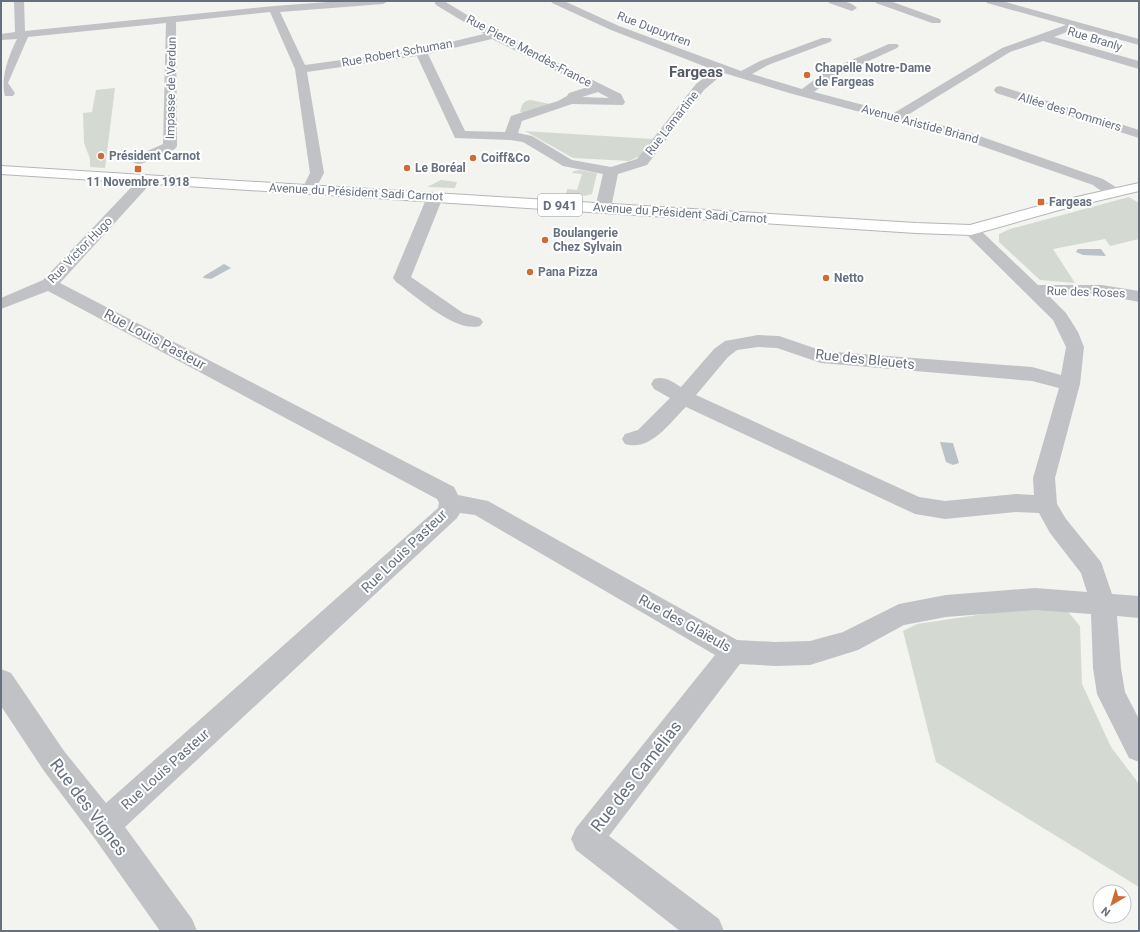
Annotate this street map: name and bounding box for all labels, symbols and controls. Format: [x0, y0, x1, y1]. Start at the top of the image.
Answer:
street label: Rue Dupuytren [615, 9, 693, 49]
street label: Rue Pierre Mendès-France [464, 12, 594, 90]
street label: Rue Branly [1066, 24, 1124, 54]
street label: Rue Robert Schuman [341, 36, 453, 70]
street label: Impasse de Verdun [163, 37, 179, 139]
place label: Chapelle Notre-Dame de Fargeas [815, 61, 931, 89]
district label: Fargeas [669, 63, 723, 81]
marker: Chapelle Notre-Dame de Fargeas [802, 70, 812, 80]
street label: Rue Lamartine [643, 88, 701, 158]
street label: Allée des Pommiers [1017, 90, 1123, 134]
street label: Avenue Aristide Briand [860, 102, 980, 146]
place label: Président Carnot [109, 149, 200, 163]
marker: Président Carnot [96, 151, 106, 161]
place label: Coiff&Co [481, 151, 530, 165]
marker: Coiff&Co [468, 153, 478, 163]
place label: Le Boréal [415, 161, 466, 175]
marker: Le Boréal [402, 163, 412, 173]
marker: 11 Novembre 1918 [133, 164, 143, 174]
place label: 11 Novembre 1918 [87, 175, 190, 189]
street label: Avenue du Président Sadi Carnot [269, 180, 443, 204]
road number: D 941 [538, 194, 582, 216]
place label: Fargeas [1049, 195, 1092, 209]
marker: Fargeas [1036, 197, 1046, 207]
street label: Avenue du Président Sadi Carnot [593, 200, 768, 226]
street label: Rue Victor Hugo [45, 214, 115, 286]
place label: Boulangerie Chez Sylvain [553, 226, 622, 254]
marker: Boulangerie Chez Sylvain [540, 235, 550, 245]
place label: Pana Pizza [538, 265, 598, 279]
marker: Pana Pizza [525, 267, 535, 277]
place label: Netto [834, 271, 864, 285]
marker: Netto [821, 273, 831, 283]
street label: Rue des Roses [1046, 284, 1126, 300]
street label: Rue Louis Pasteur [102, 305, 209, 373]
street label: Rue des Bleuets [815, 346, 915, 372]
street label: Rue Louis Pasteur [358, 506, 450, 596]
street label: Rue des Glaïeuls [636, 591, 734, 655]
street label: Rue des Camélias [587, 717, 685, 835]
street label: Rue Louis Pasteur [118, 725, 212, 813]
street label: Rue des Vignes [46, 755, 132, 859]
north arrow [1092, 884, 1132, 924]
text: N [1099, 904, 1113, 919]

